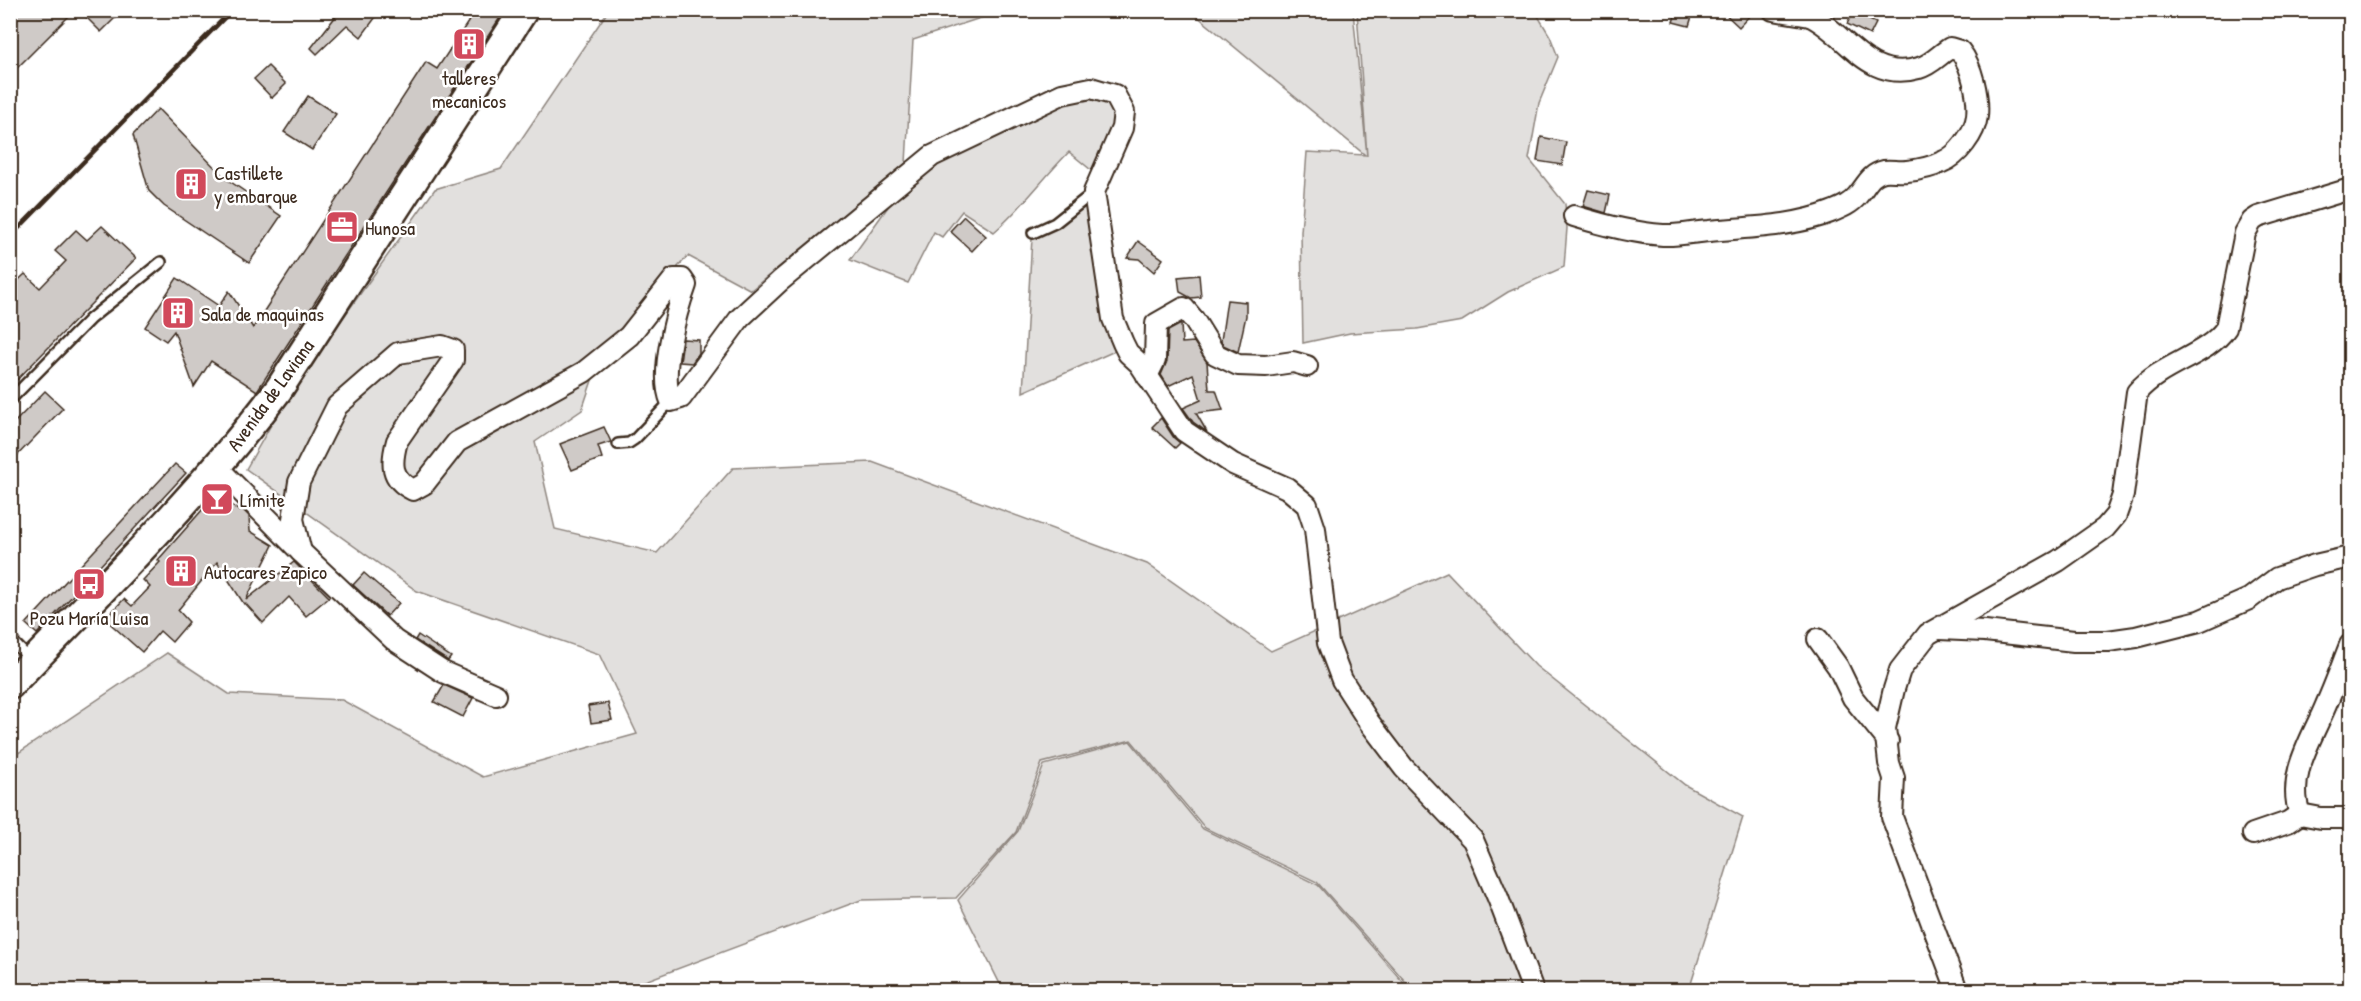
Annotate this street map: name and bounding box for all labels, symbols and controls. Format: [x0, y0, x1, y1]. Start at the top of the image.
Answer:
building icon: talleres mecanicos [451, 26, 487, 62]
place label: talleres mecanicos [432, 64, 506, 114]
place label: Castillete y embarque [214, 159, 298, 209]
building icon: Castillete y embarque [173, 166, 209, 202]
office icon: Hunosa [324, 209, 360, 245]
place label: Hunosa [365, 214, 415, 241]
building icon: Sala de maquinas [160, 295, 196, 331]
place label: Sala de maquinas [201, 300, 324, 327]
street label: Avenida de Laviana [220, 333, 320, 456]
bar icon: Límite [199, 481, 235, 517]
place label: Límite [240, 486, 285, 513]
building icon: Autocares Zapico [163, 553, 199, 589]
place label: Autocares Zapico [204, 558, 327, 585]
bus stop icon: Pozu María Luisa [71, 566, 107, 602]
place label: Pozu María Luisa [30, 604, 148, 631]

